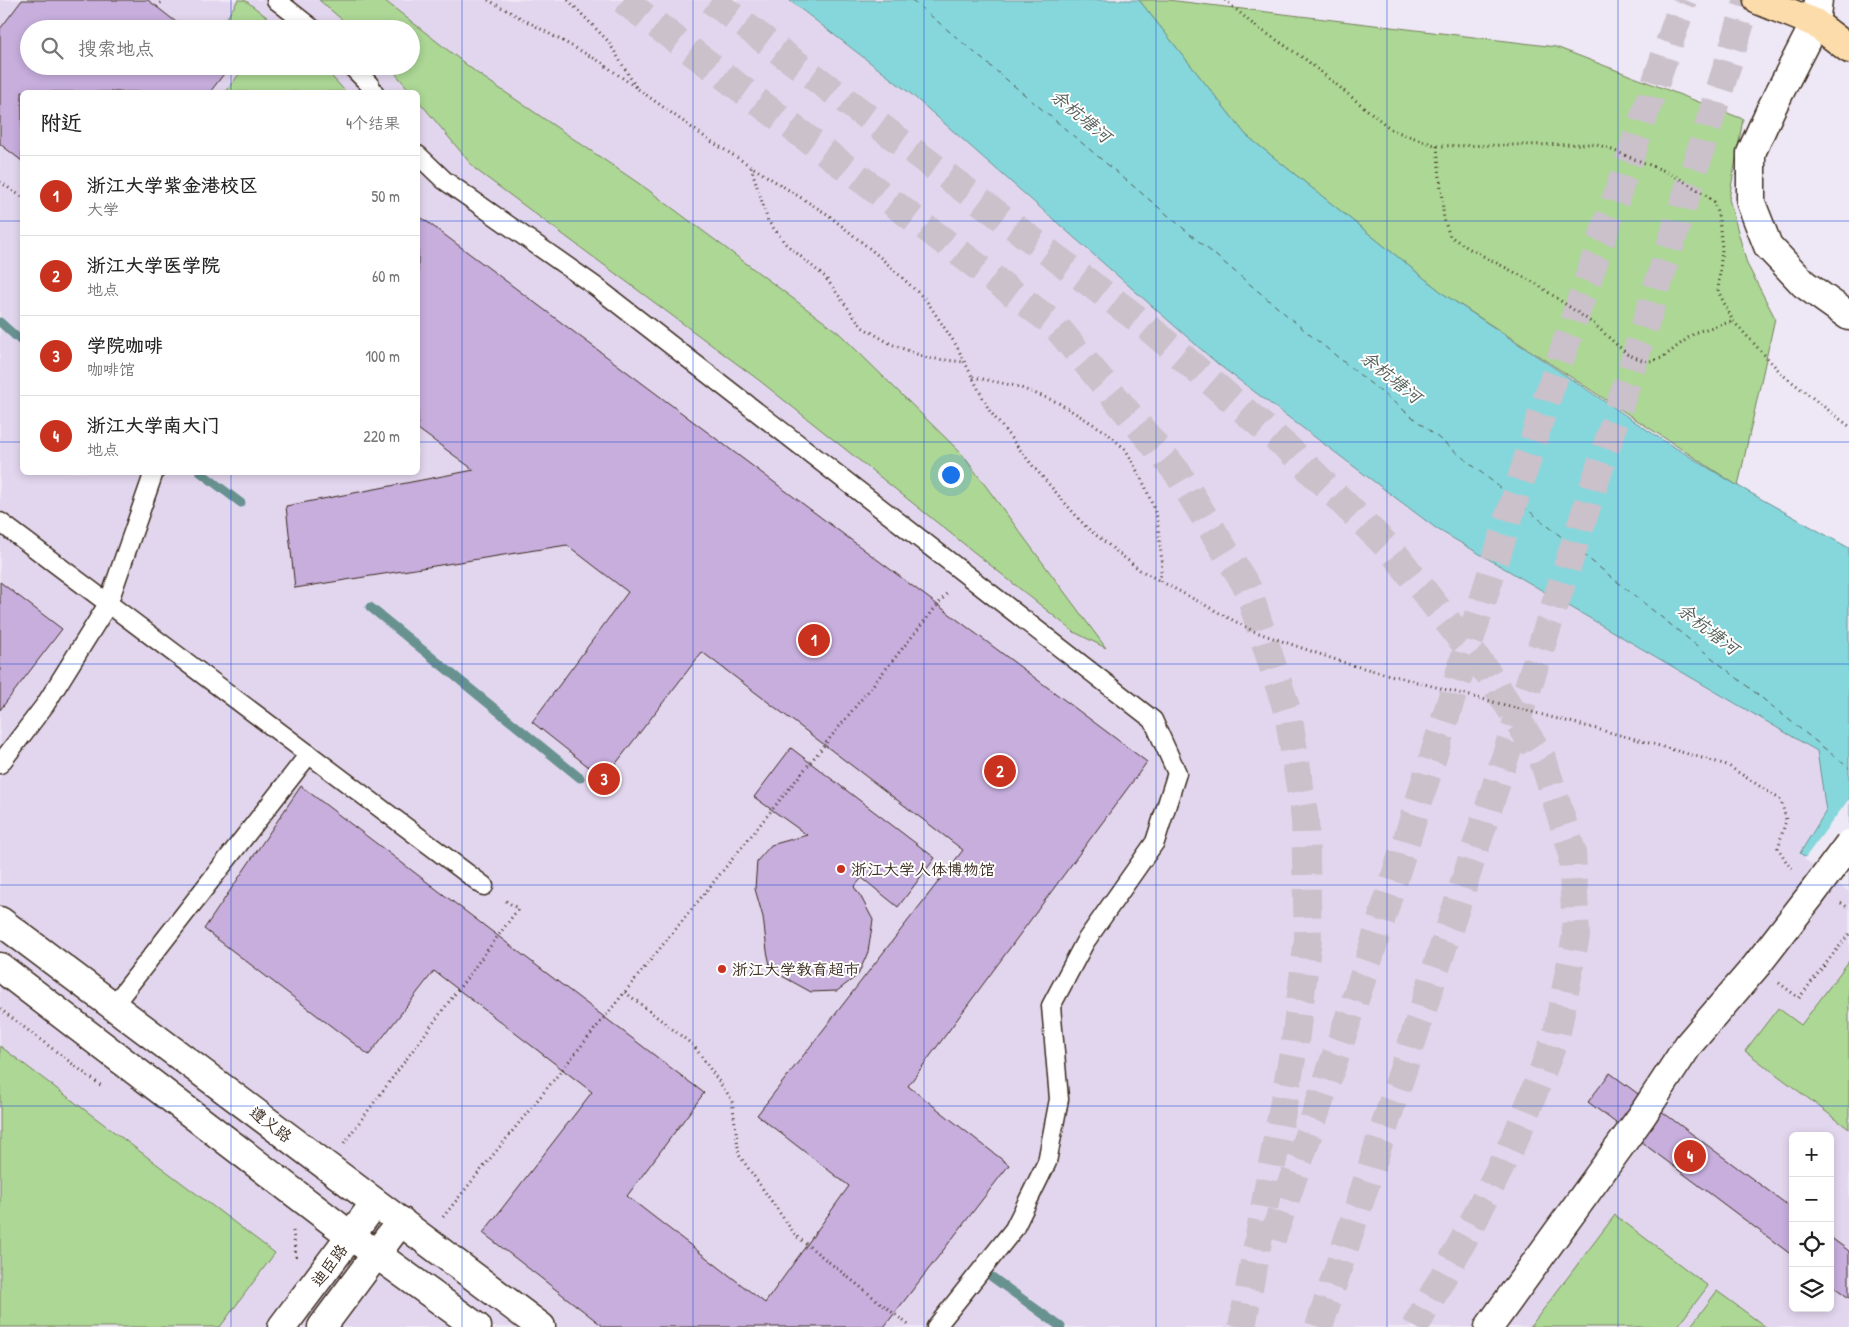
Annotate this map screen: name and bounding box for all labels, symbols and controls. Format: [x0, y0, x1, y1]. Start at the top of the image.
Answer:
search box [20, 20, 420, 75]
icon: search [38, 34, 66, 62]
text: 搜索地点 [78, 35, 154, 61]
water label: 余杭塘河 [1046, 83, 1119, 150]
text: 附近 [40, 108, 82, 137]
text: 4个结果 [346, 112, 400, 134]
text: 浙江大学紫金港校区 [87, 172, 258, 198]
text: 1 [53, 185, 59, 207]
text: 50 m [372, 185, 400, 207]
text: 大学 [87, 198, 119, 220]
text: 浙江大学医学院 [87, 252, 220, 278]
text: 2 [52, 265, 60, 287]
text: 60 m [372, 265, 400, 287]
text: 地点 [87, 278, 119, 300]
text: 学院咖啡 [87, 332, 163, 358]
water label: 余杭塘河 [1355, 344, 1429, 411]
text: 3 [52, 345, 60, 367]
text: 100 m [365, 345, 400, 367]
text: 咖啡馆 [87, 358, 135, 380]
text: 浙江大学南大门 [87, 412, 220, 438]
text: 4 [53, 425, 59, 447]
text: 220 m [363, 425, 400, 447]
text: 地点 [87, 438, 119, 460]
your location [938, 462, 964, 488]
water label: 余杭塘河 [1672, 597, 1747, 662]
pin: 1 [798, 621, 830, 659]
pin: 2 [984, 752, 1016, 790]
pin: 3 [588, 760, 620, 798]
place label: 浙江大学人体博物馆 [851, 858, 995, 880]
marker: 浙江大学人体博物馆 [835, 863, 847, 875]
place label: 浙江大学教育超市 [732, 958, 860, 980]
marker: 浙江大学教育超市 [716, 963, 728, 975]
street label: 遵义路 [245, 1101, 297, 1147]
map controls [1789, 1132, 1834, 1312]
button: + [1789, 1132, 1834, 1177]
pin: 4 [1674, 1137, 1706, 1175]
button: − [1789, 1177, 1834, 1222]
button: locate [1789, 1222, 1834, 1267]
street label: 迪臣路 [306, 1239, 352, 1291]
button: layers [1789, 1267, 1834, 1312]

